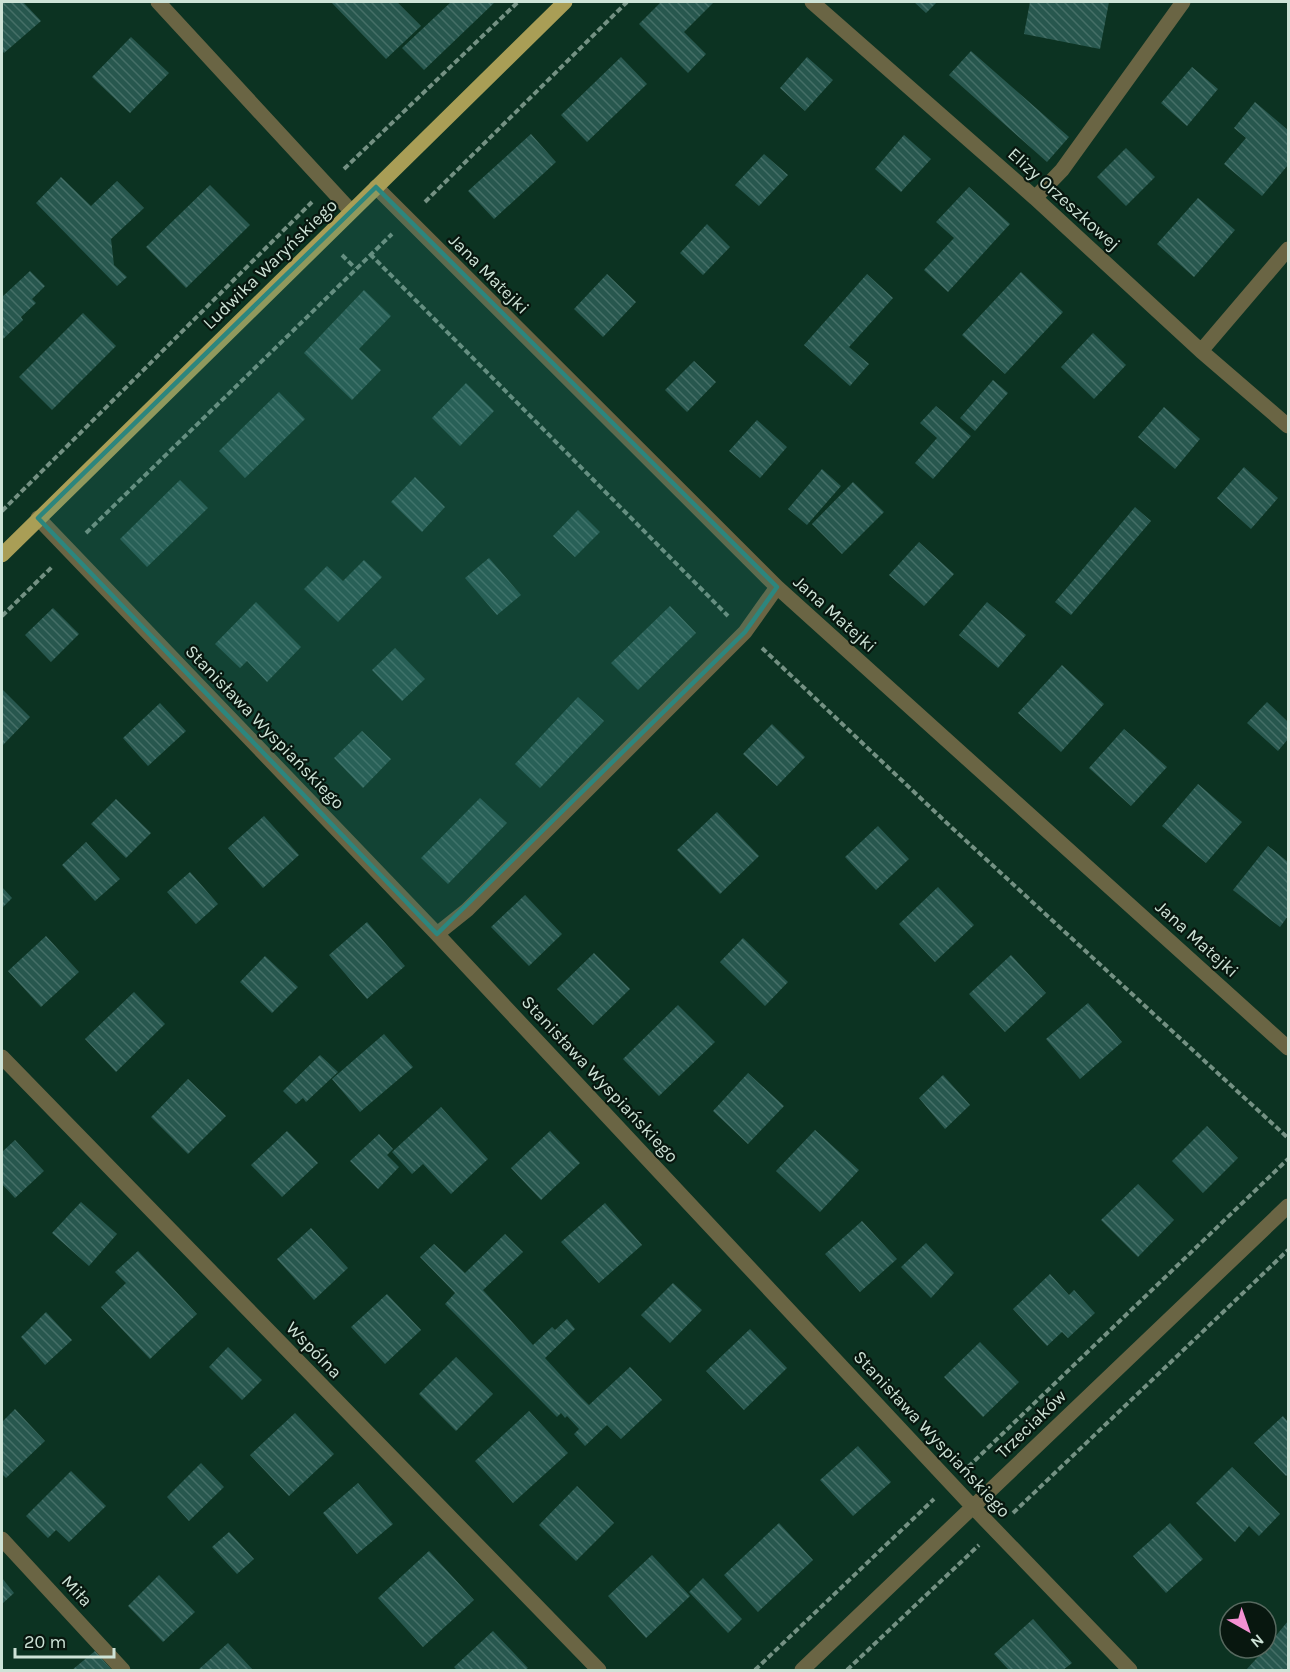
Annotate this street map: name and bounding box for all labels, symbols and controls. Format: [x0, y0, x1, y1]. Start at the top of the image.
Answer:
street label: Elizy Orzeszkowej [1003, 143, 1125, 255]
street label: Ludwika Waryńskiego [198, 194, 342, 334]
street label: Jana Matejki [444, 229, 534, 319]
street label: Jana Matejki [789, 571, 881, 657]
street label: Stanisława Wyspiańskiego [181, 640, 349, 814]
street label: Jana Matejki [1151, 896, 1243, 982]
street label: Stanisława Wyspiańskiego [517, 991, 683, 1167]
street label: Wspólna [281, 1317, 347, 1383]
street label: Stanisława Wyspiańskiego [849, 1346, 1015, 1522]
street label: Trzeciaków [991, 1385, 1071, 1463]
street label: Miła [57, 1570, 97, 1612]
north arrow [1218, 1600, 1278, 1660]
scale bar [15, 1621, 114, 1659]
text: N [1247, 1630, 1268, 1652]
text: 20 m [24, 1631, 66, 1653]

